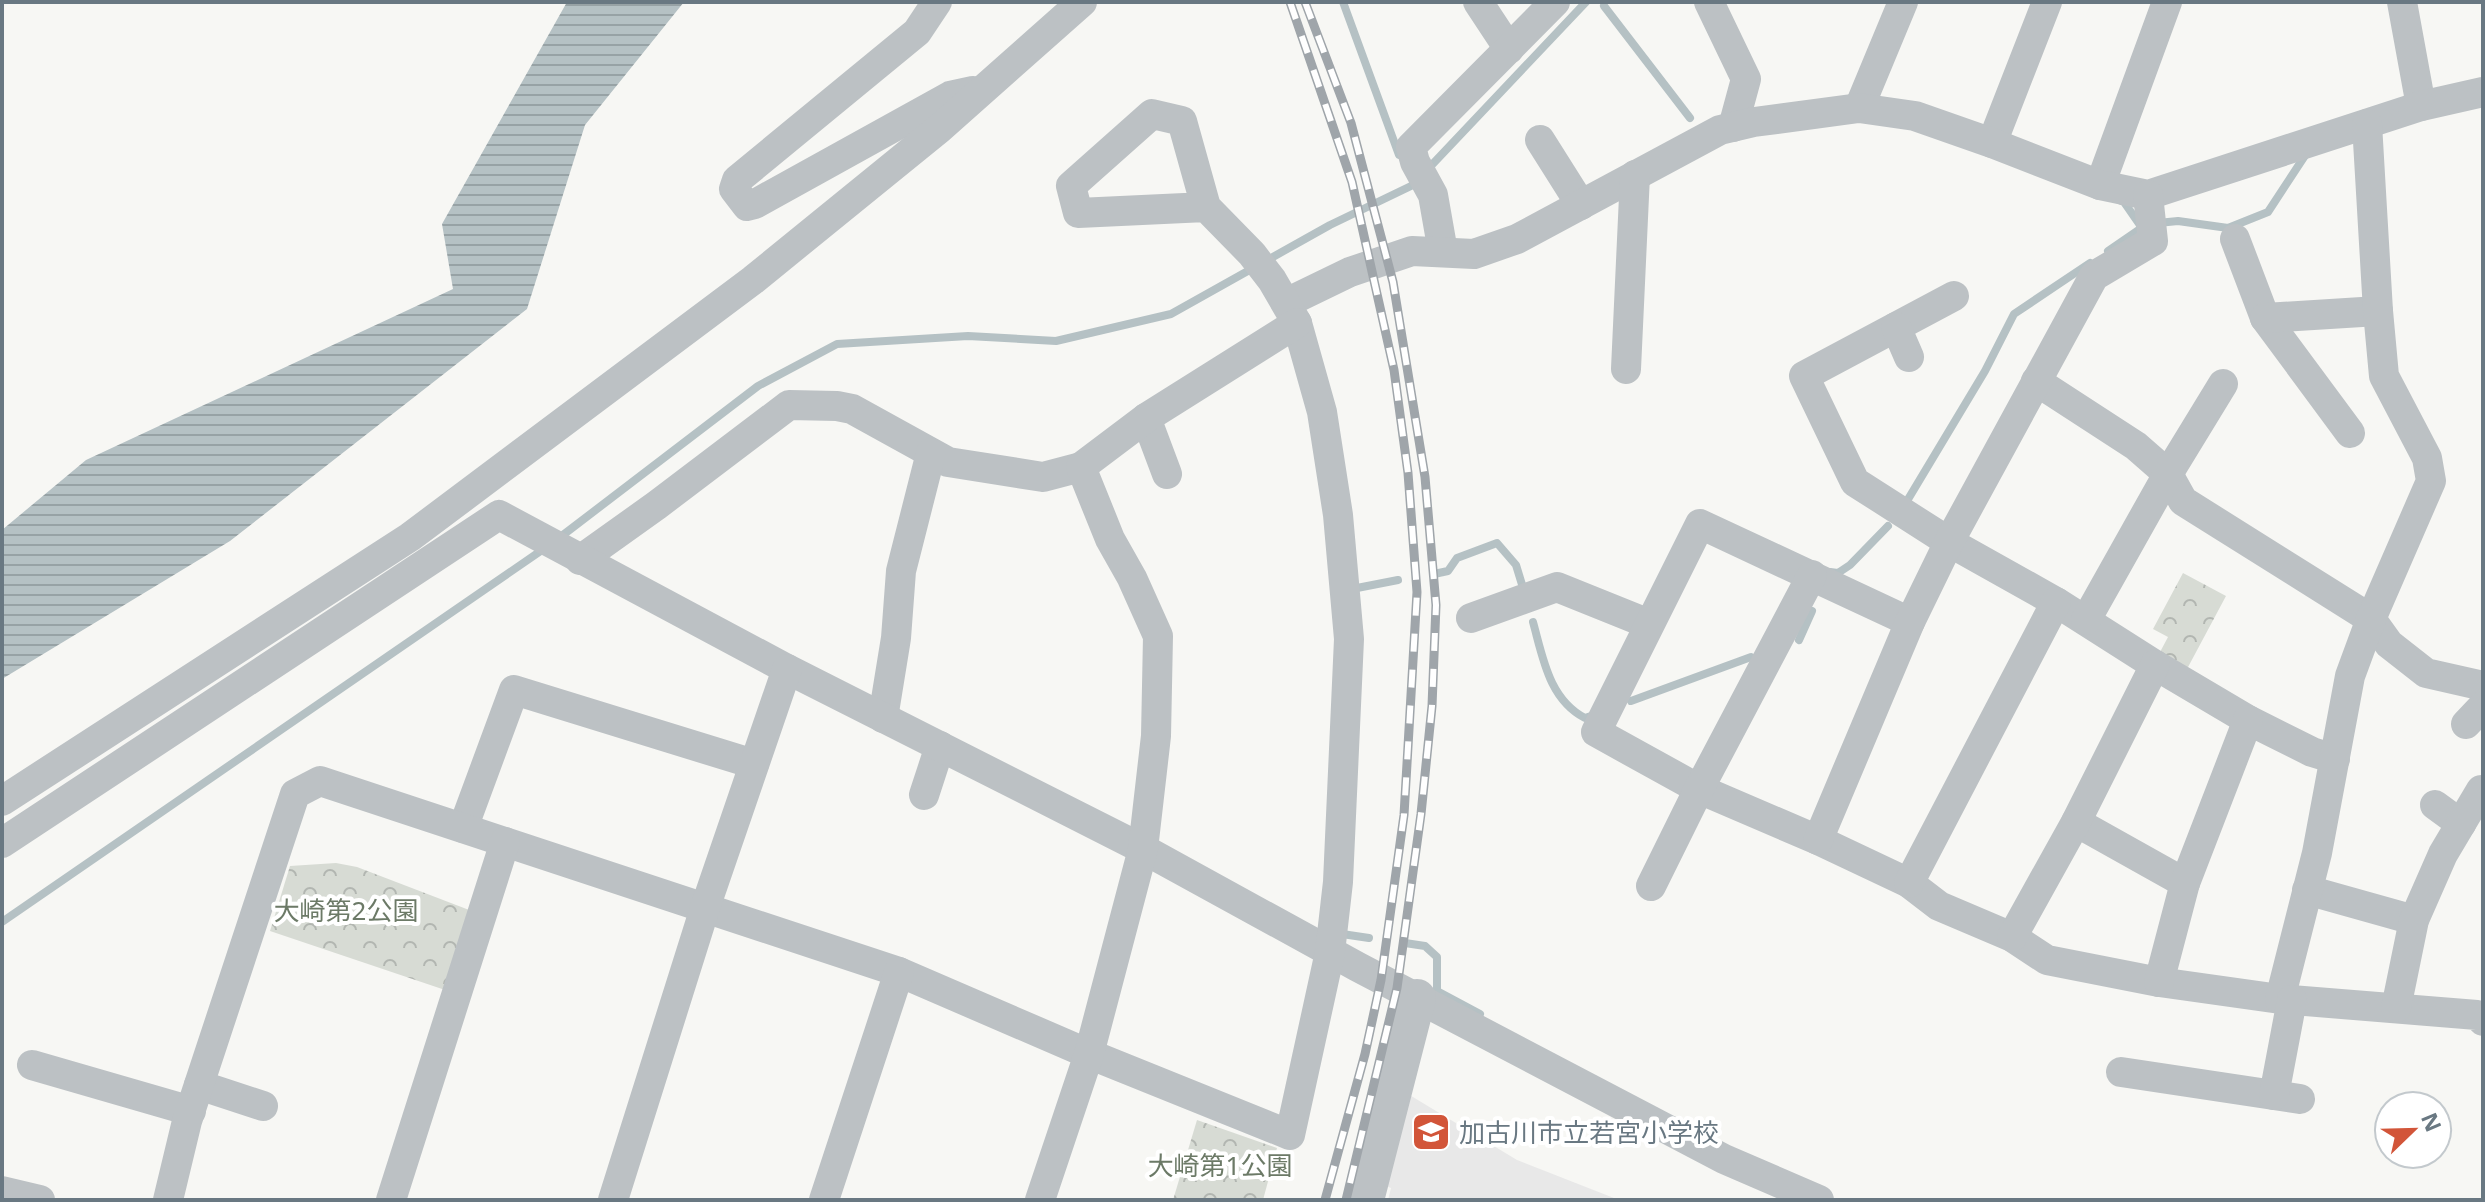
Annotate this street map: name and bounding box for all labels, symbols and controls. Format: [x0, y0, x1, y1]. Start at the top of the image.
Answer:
park label: 大崎第2公園 [274, 892, 418, 928]
north arrow [2373, 1090, 2453, 1170]
text: N [2415, 1108, 2450, 1136]
school or university icon: 加古川市立若宮小学校 [1410, 1111, 1452, 1153]
place label: 加古川市立若宮小学校 [1459, 1114, 1719, 1150]
park label: 大崎第1公園 [1148, 1147, 1292, 1183]

